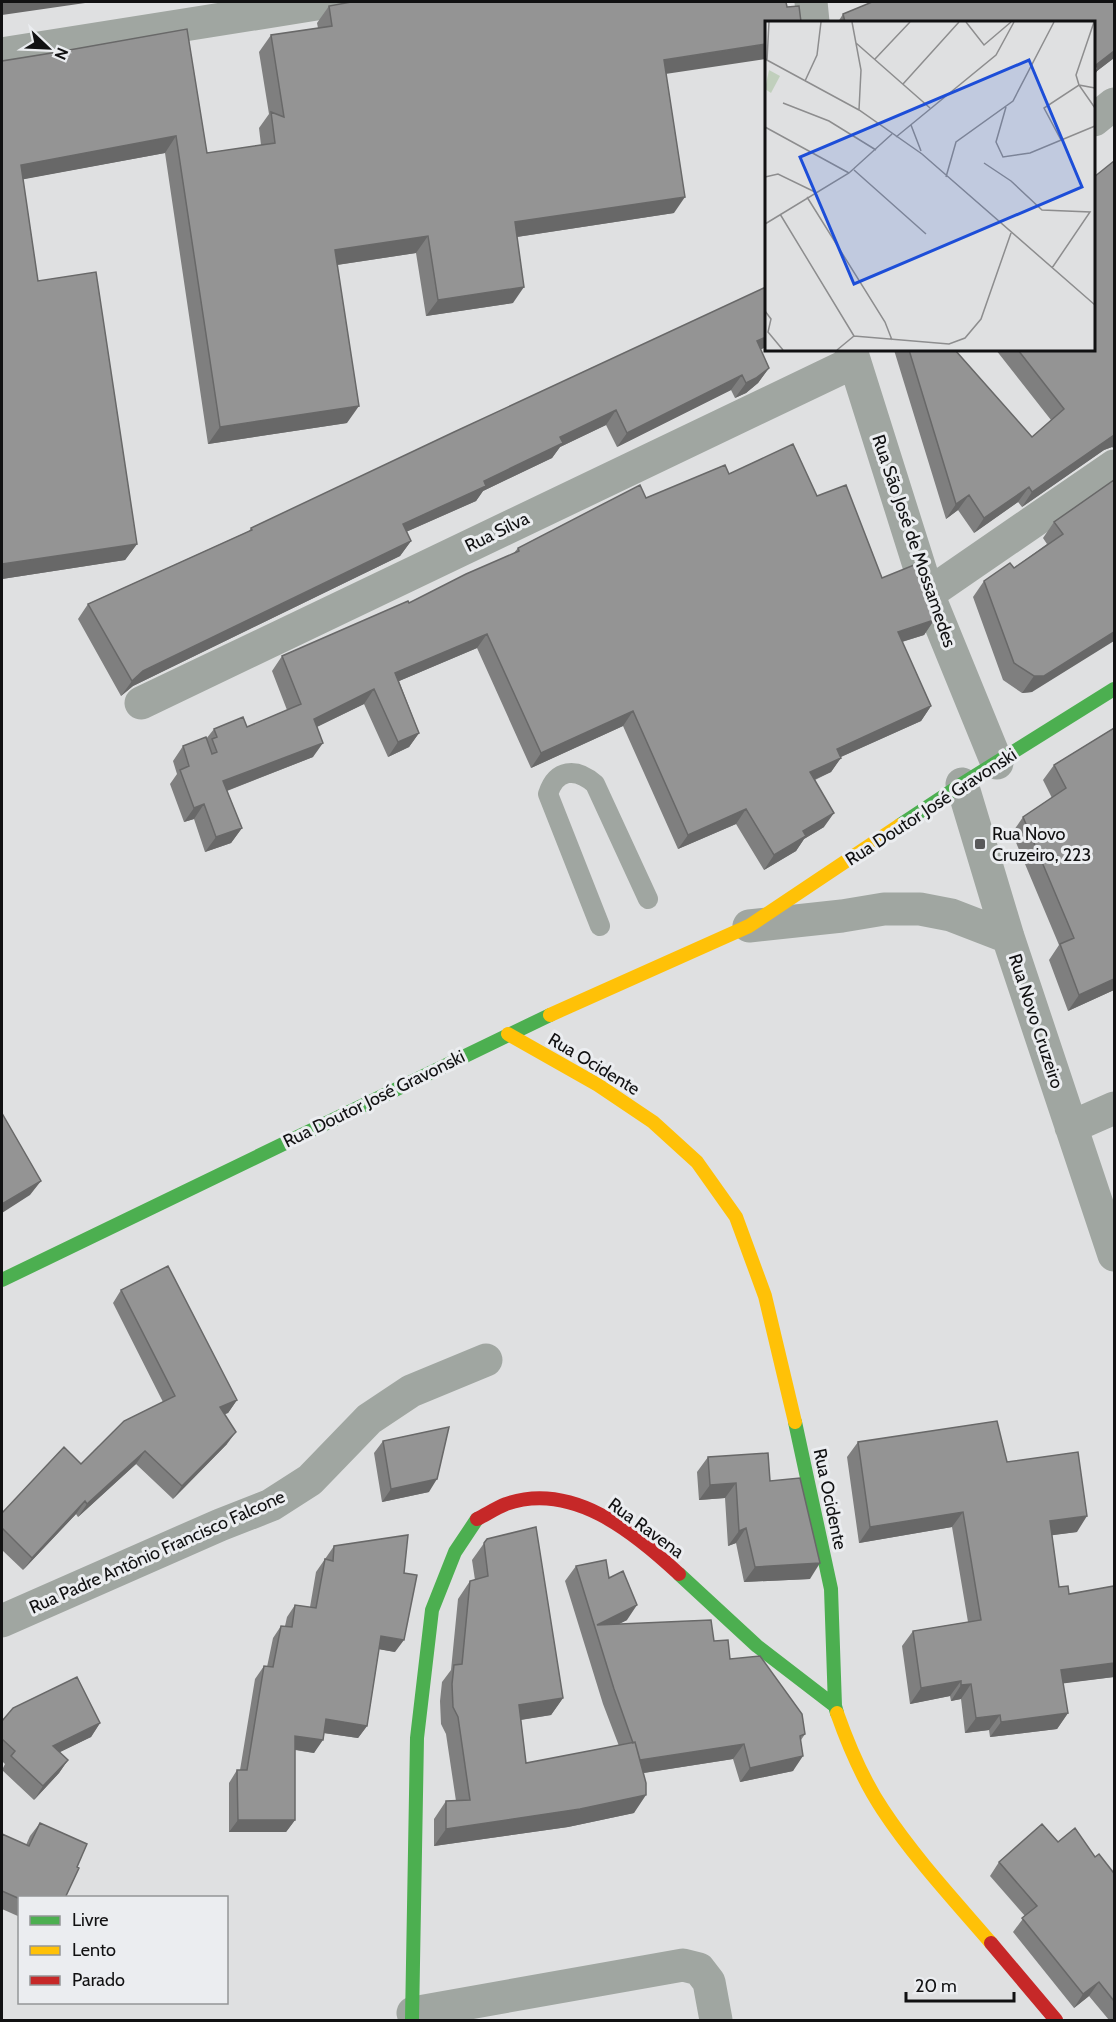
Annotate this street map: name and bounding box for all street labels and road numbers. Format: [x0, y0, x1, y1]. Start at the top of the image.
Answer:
street label: Rua São José de Mossamedes [867, 432, 961, 650]
street label: Rua Silva [461, 507, 533, 557]
street label: Rua Doutor José Gravonski [841, 743, 1021, 871]
street label: Rua Novo Cruzeiro [1004, 951, 1068, 1091]
street label: Rua Ocidente [544, 1028, 644, 1100]
street label: Rua Doutor José Gravonski [280, 1045, 468, 1153]
street label: Rua Ocidente [809, 1446, 851, 1552]
street label: Rua Padre Antônio Francisco Falcone [26, 1485, 288, 1619]
street label: Rua Ravena [604, 1493, 689, 1563]

